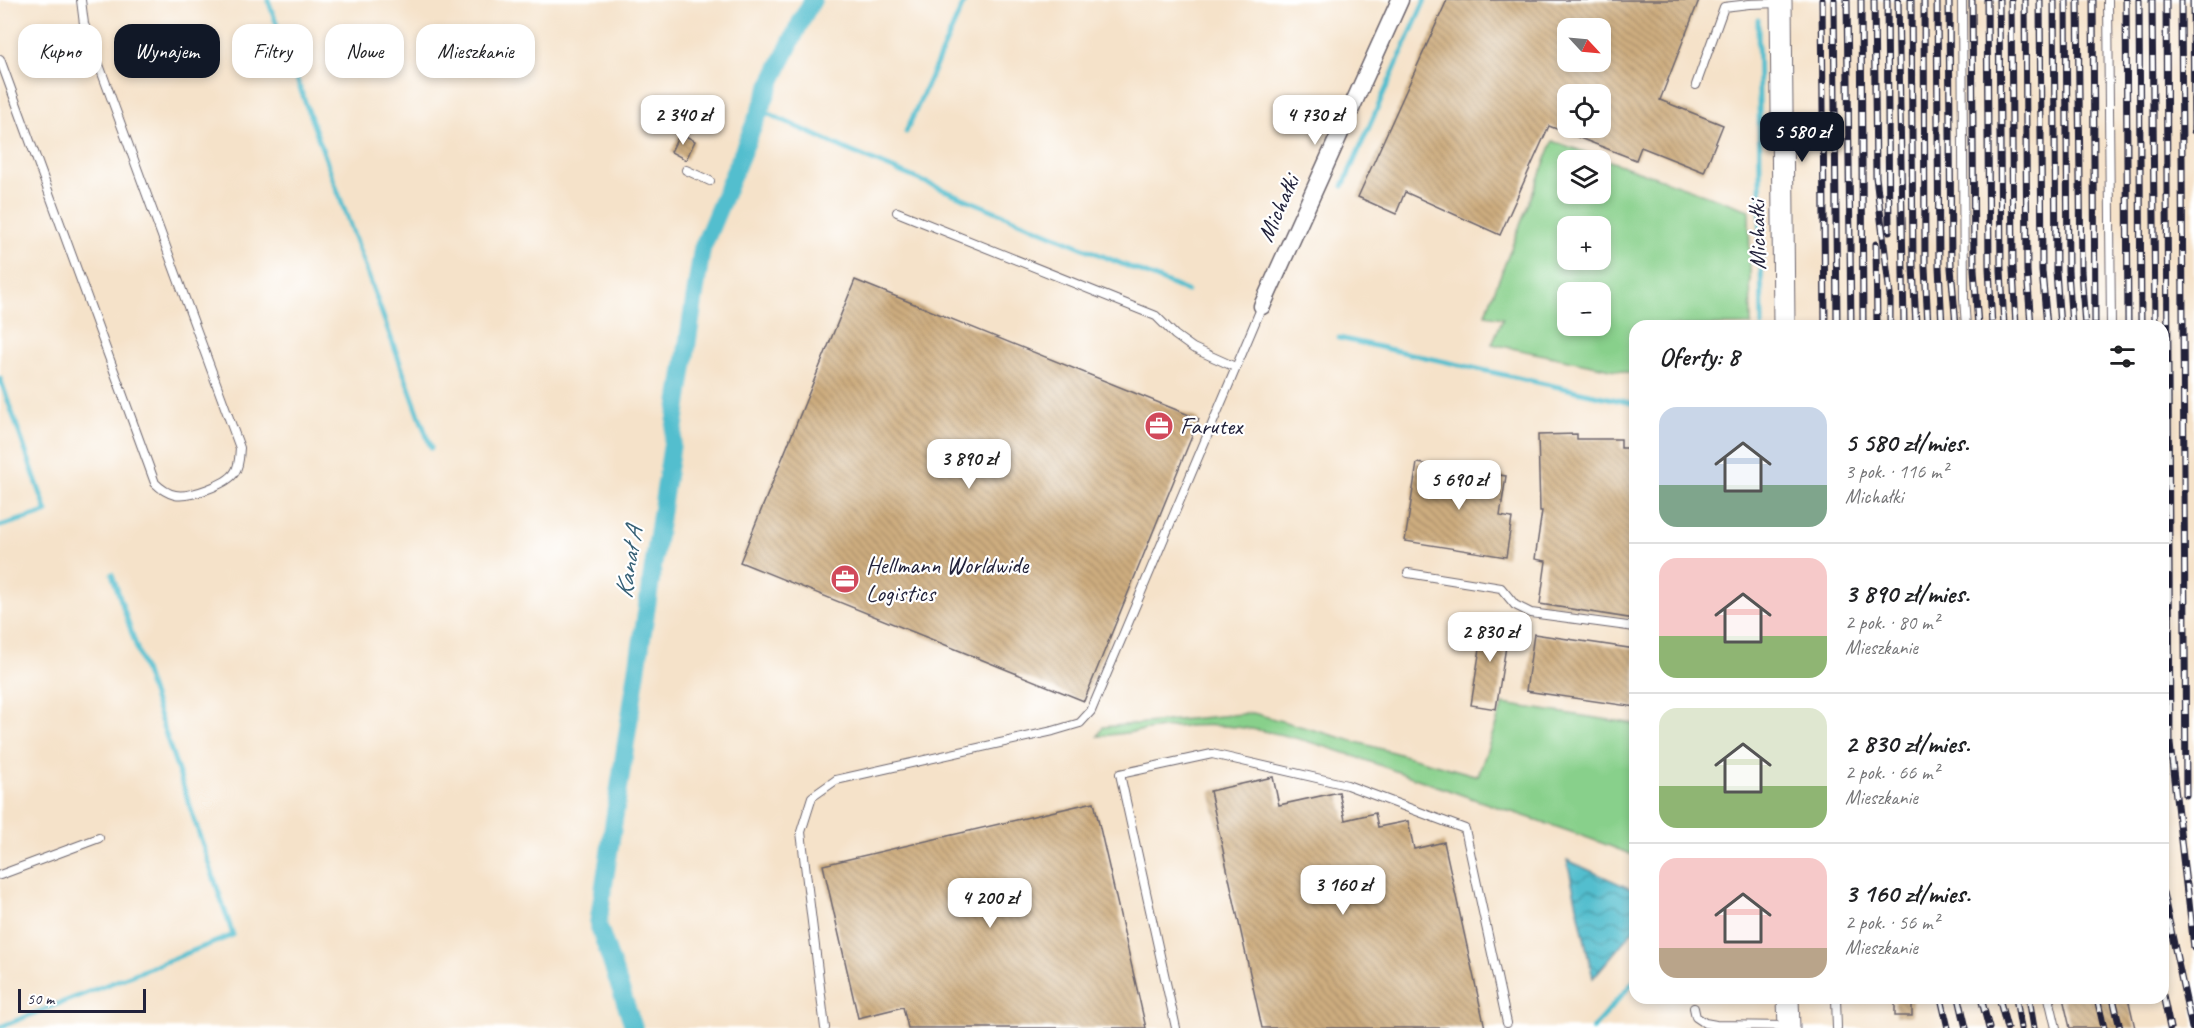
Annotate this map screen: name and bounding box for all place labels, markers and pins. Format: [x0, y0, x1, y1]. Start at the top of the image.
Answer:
pin: 2 340 zł [621, 95, 745, 146]
pin: 4 730 zł [1253, 95, 1377, 146]
pin: 5 580 zł [1740, 112, 1864, 163]
office icon: Farutex [1143, 410, 1175, 442]
place label: Farutex [1180, 411, 1244, 441]
pin: 3 890 zł [907, 439, 1031, 490]
pin: 5 690 zł [1397, 460, 1521, 511]
place label: Hellmann Worldwide Logistics [866, 550, 1030, 608]
office icon: Hellmann Worldwide Logistics [829, 563, 861, 595]
pin: 2 830 zł [1428, 612, 1552, 663]
pin: 3 160 zł [1281, 865, 1405, 916]
pin: 4 200 zł [928, 878, 1052, 929]

